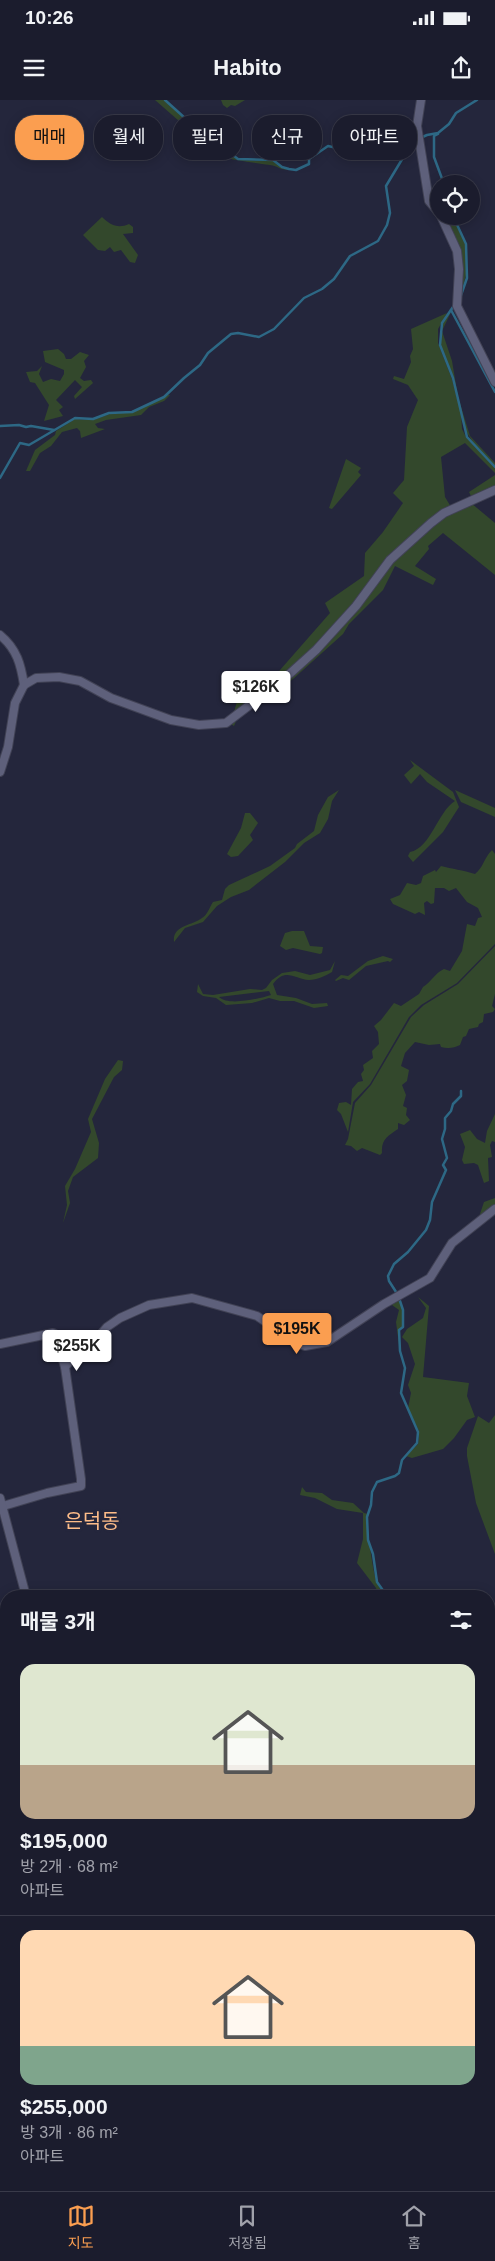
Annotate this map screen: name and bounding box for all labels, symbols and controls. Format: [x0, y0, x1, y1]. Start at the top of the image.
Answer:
text: 10:26 [25, 7, 74, 28]
icon: menu [20, 54, 48, 82]
icon: share [447, 54, 475, 82]
text: Habito [213, 55, 282, 80]
chip: 매매 [15, 115, 84, 160]
chip: 월세 [94, 115, 163, 160]
chip: 필터 [173, 115, 242, 160]
chip: 신규 [252, 115, 322, 160]
chip: 아파트 [332, 115, 417, 160]
map controls [430, 175, 480, 225]
button: locate [430, 175, 480, 225]
pin: $126K [221, 670, 291, 713]
text: $126K [232, 678, 280, 695]
pin: $195K [262, 1312, 332, 1355]
text: $195K [273, 1320, 321, 1337]
pin: $255K [42, 1330, 112, 1372]
text: $255K [53, 1337, 101, 1354]
district label: 은덕동 [64, 1510, 120, 1532]
icon: filters [447, 1606, 475, 1634]
text: 매물 3개 [20, 1610, 95, 1633]
icon: home [203, 1697, 293, 1787]
text: $195,000 [20, 1829, 108, 1852]
text: 방 2개 · 68 m² [20, 1858, 118, 1875]
text: 아파트 [20, 1882, 64, 1899]
icon: home [203, 1962, 293, 2052]
text: $255,000 [20, 2095, 108, 2118]
text: 방 3개 · 86 m² [20, 2124, 118, 2141]
text: 아파트 [20, 2148, 64, 2165]
tab: 지도 [67, 2202, 95, 2252]
tab: 저장됨 [228, 2202, 267, 2252]
tab: 홈 [400, 2202, 428, 2252]

